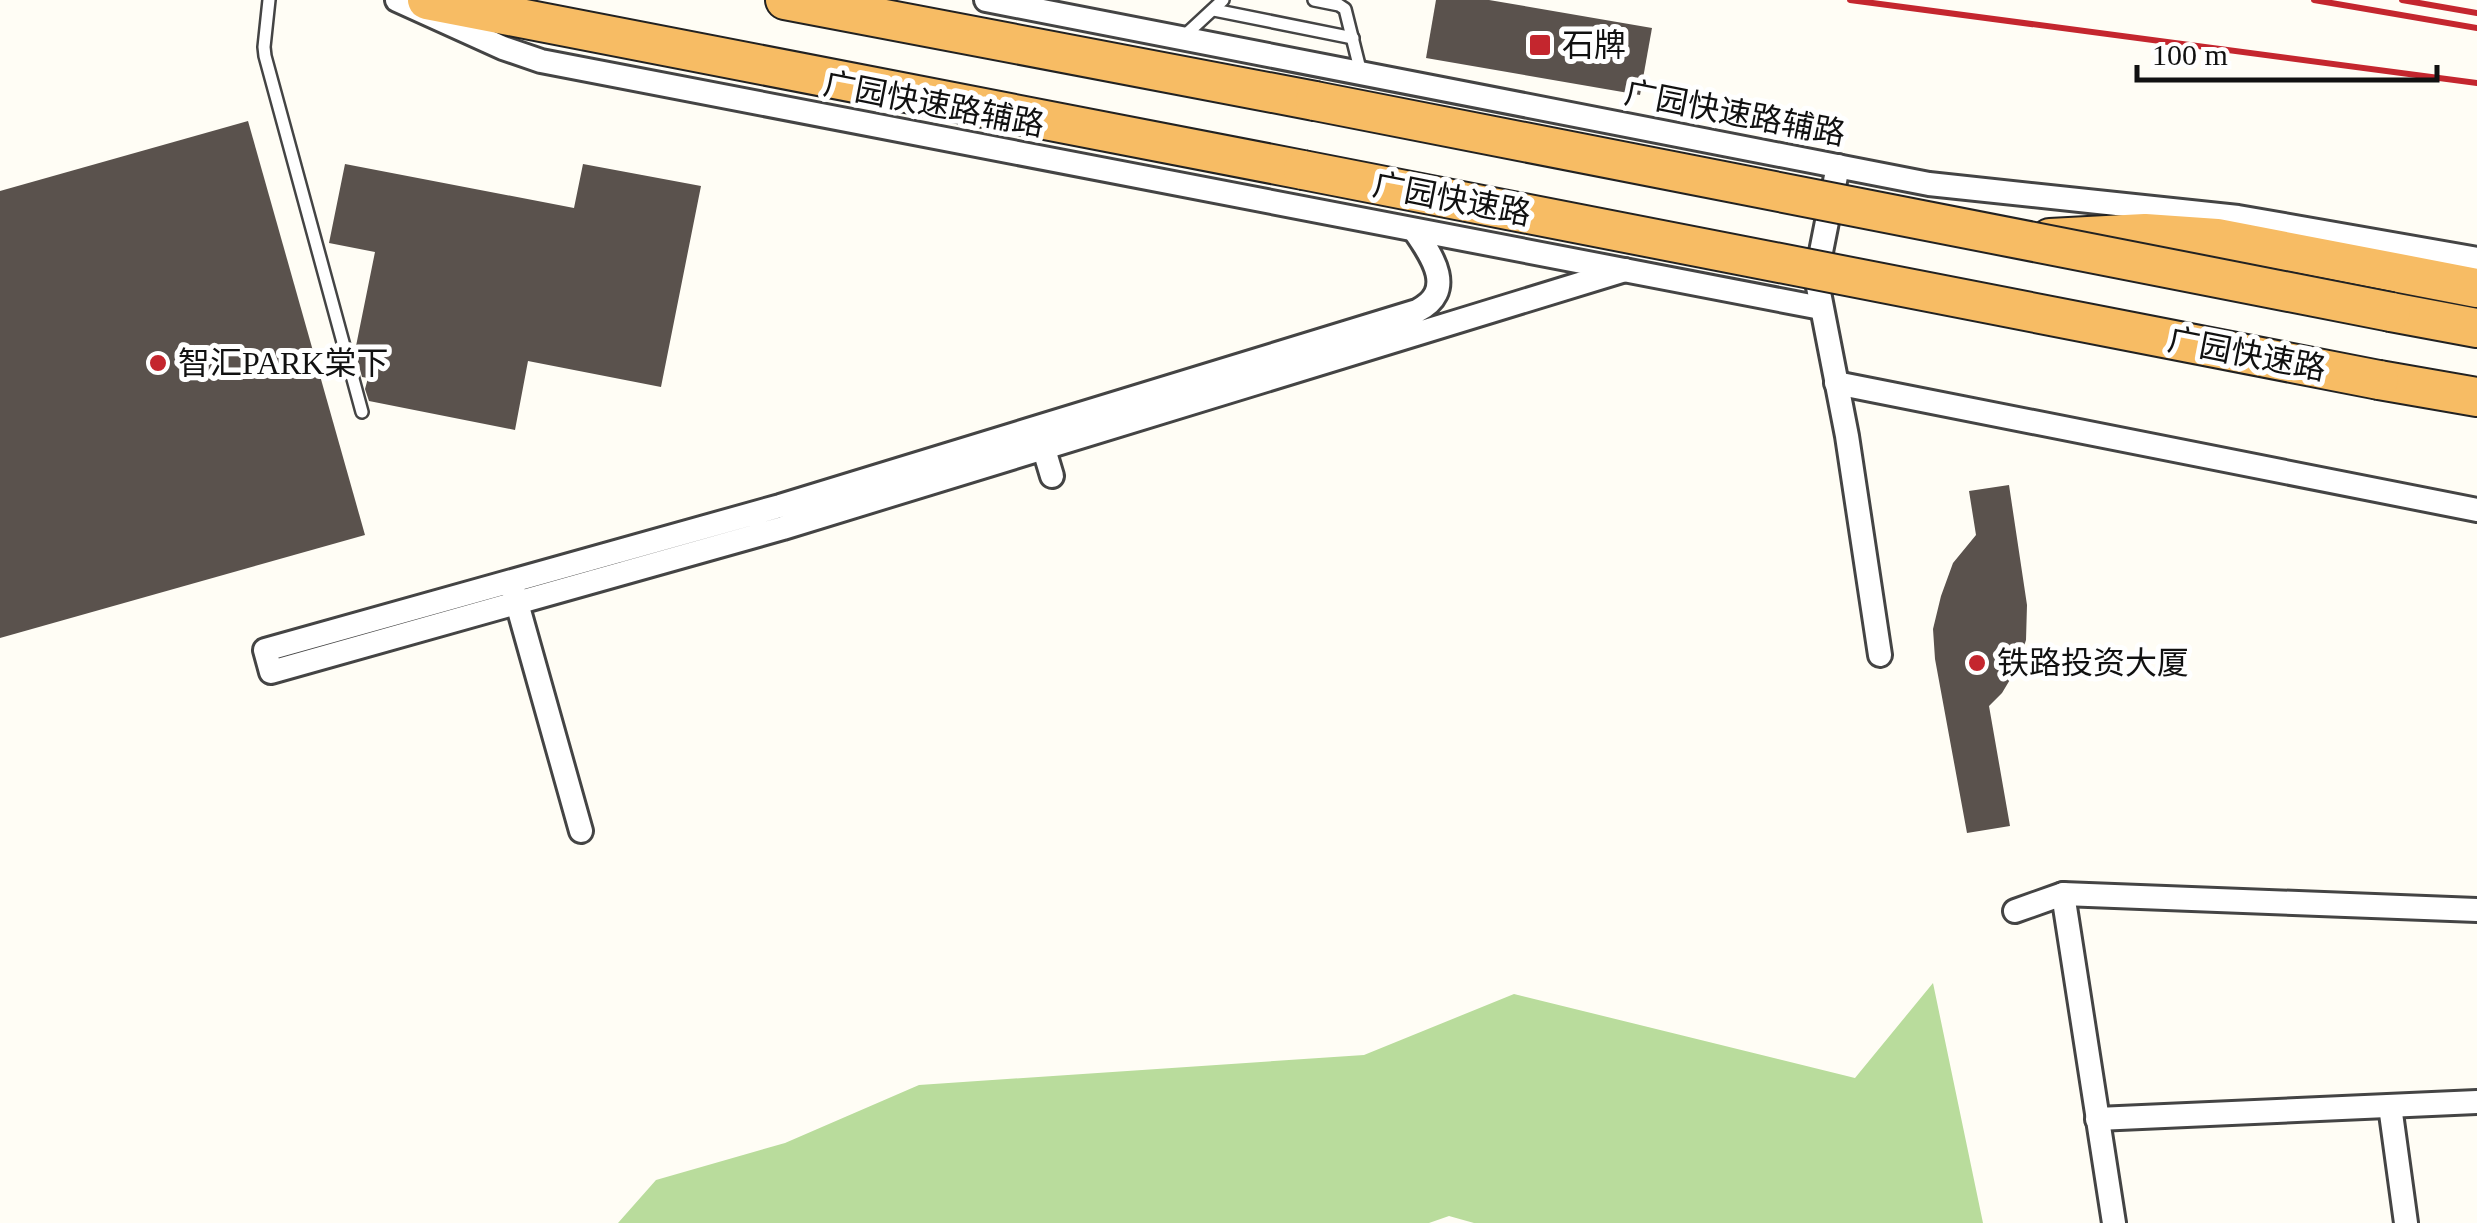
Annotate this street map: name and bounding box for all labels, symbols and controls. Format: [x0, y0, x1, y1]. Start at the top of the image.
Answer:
scale bar [2137, 20, 2437, 82]
place label: 石牌 [1562, 27, 1626, 63]
marker: 石牌 [1527, 32, 1553, 58]
text: 100 m [2152, 38, 2228, 71]
street label: 广园快速路辅路 [821, 65, 1047, 143]
street label: 广园快速路辅路 [1622, 74, 1848, 152]
street label: 广园快速路 [1370, 166, 1534, 232]
street label: 广园快速路 [2165, 321, 2329, 387]
place label: 智汇PARK棠下 [178, 345, 388, 381]
marker: 智汇PARK棠下 [147, 352, 169, 374]
place label: 铁路投资大厦 [1997, 645, 2189, 681]
marker: 铁路投资大厦 [1966, 652, 1988, 674]

